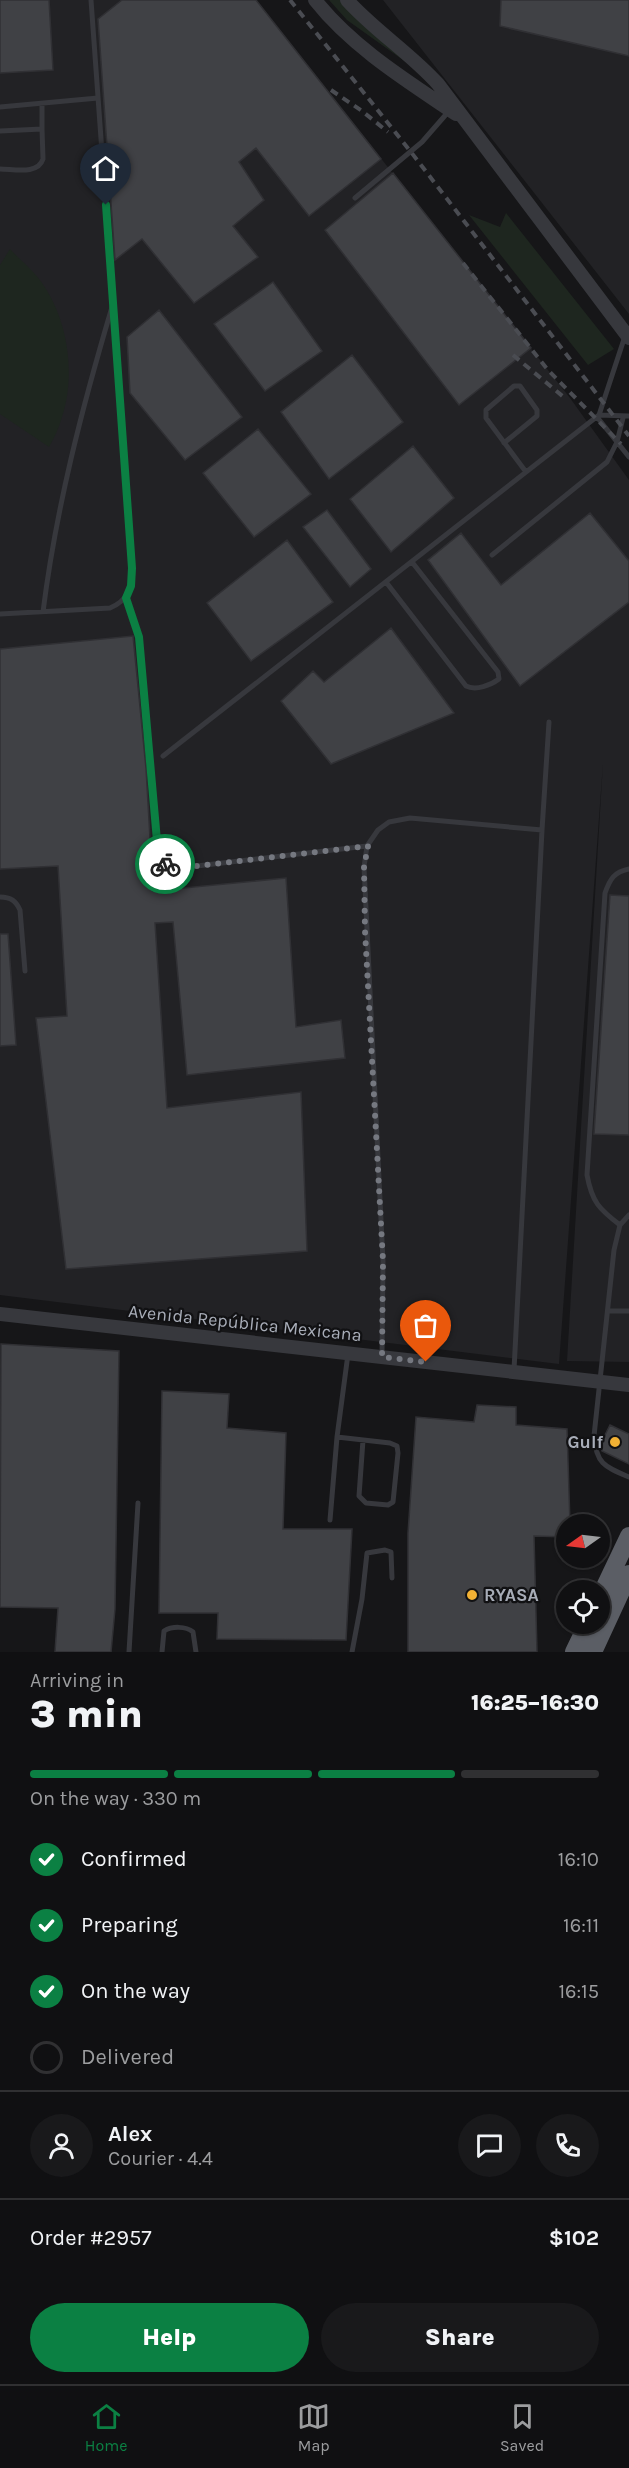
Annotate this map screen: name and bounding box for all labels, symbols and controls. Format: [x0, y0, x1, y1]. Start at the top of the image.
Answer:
pin [80, 143, 131, 205]
icon: home [89, 152, 122, 185]
courier [135, 834, 195, 894]
icon: bike [149, 848, 182, 881]
street label: Avenida República Mexicana [127, 1300, 363, 1346]
pin [400, 1300, 451, 1362]
icon: bag [409, 1309, 442, 1342]
place label: Gulf [567, 1431, 603, 1453]
marker: Gulf [608, 1435, 622, 1449]
north arrow [556, 1514, 610, 1568]
map controls [556, 1514, 610, 1634]
button: locate [556, 1580, 610, 1634]
place label: RYASA [484, 1584, 539, 1606]
marker: RYASA [465, 1588, 479, 1602]
text: Arriving in [30, 1669, 124, 1692]
text: 16:25–16:30 [471, 1690, 599, 1716]
text: 3 min [30, 1691, 143, 1737]
text: On the way · 330 m [30, 1787, 201, 1810]
icon: check [30, 1843, 63, 1876]
text: Confirmed [81, 1846, 187, 1872]
text: 16:10 [558, 1848, 599, 1871]
icon: check [30, 1909, 63, 1942]
text: Preparing [81, 1912, 178, 1938]
text: 16:11 [563, 1914, 599, 1937]
icon: check [30, 1975, 63, 2008]
text: On the way [81, 1978, 190, 2004]
text: 16:15 [558, 1980, 599, 2003]
text: Delivered [81, 2044, 174, 2070]
button: person [30, 2114, 93, 2177]
button: chat [458, 2114, 521, 2177]
button: phone [536, 2114, 599, 2177]
text: Alex [108, 2121, 152, 2147]
text: Courier · 4.4 [108, 2147, 213, 2170]
text: Order #2957 [30, 2225, 152, 2251]
text: $102 [549, 2225, 599, 2251]
button: Help [30, 2303, 309, 2372]
button: Share [321, 2303, 599, 2372]
tab: Home [85, 2400, 127, 2455]
tab: Map [297, 2400, 330, 2455]
tab: Saved [500, 2400, 544, 2455]

